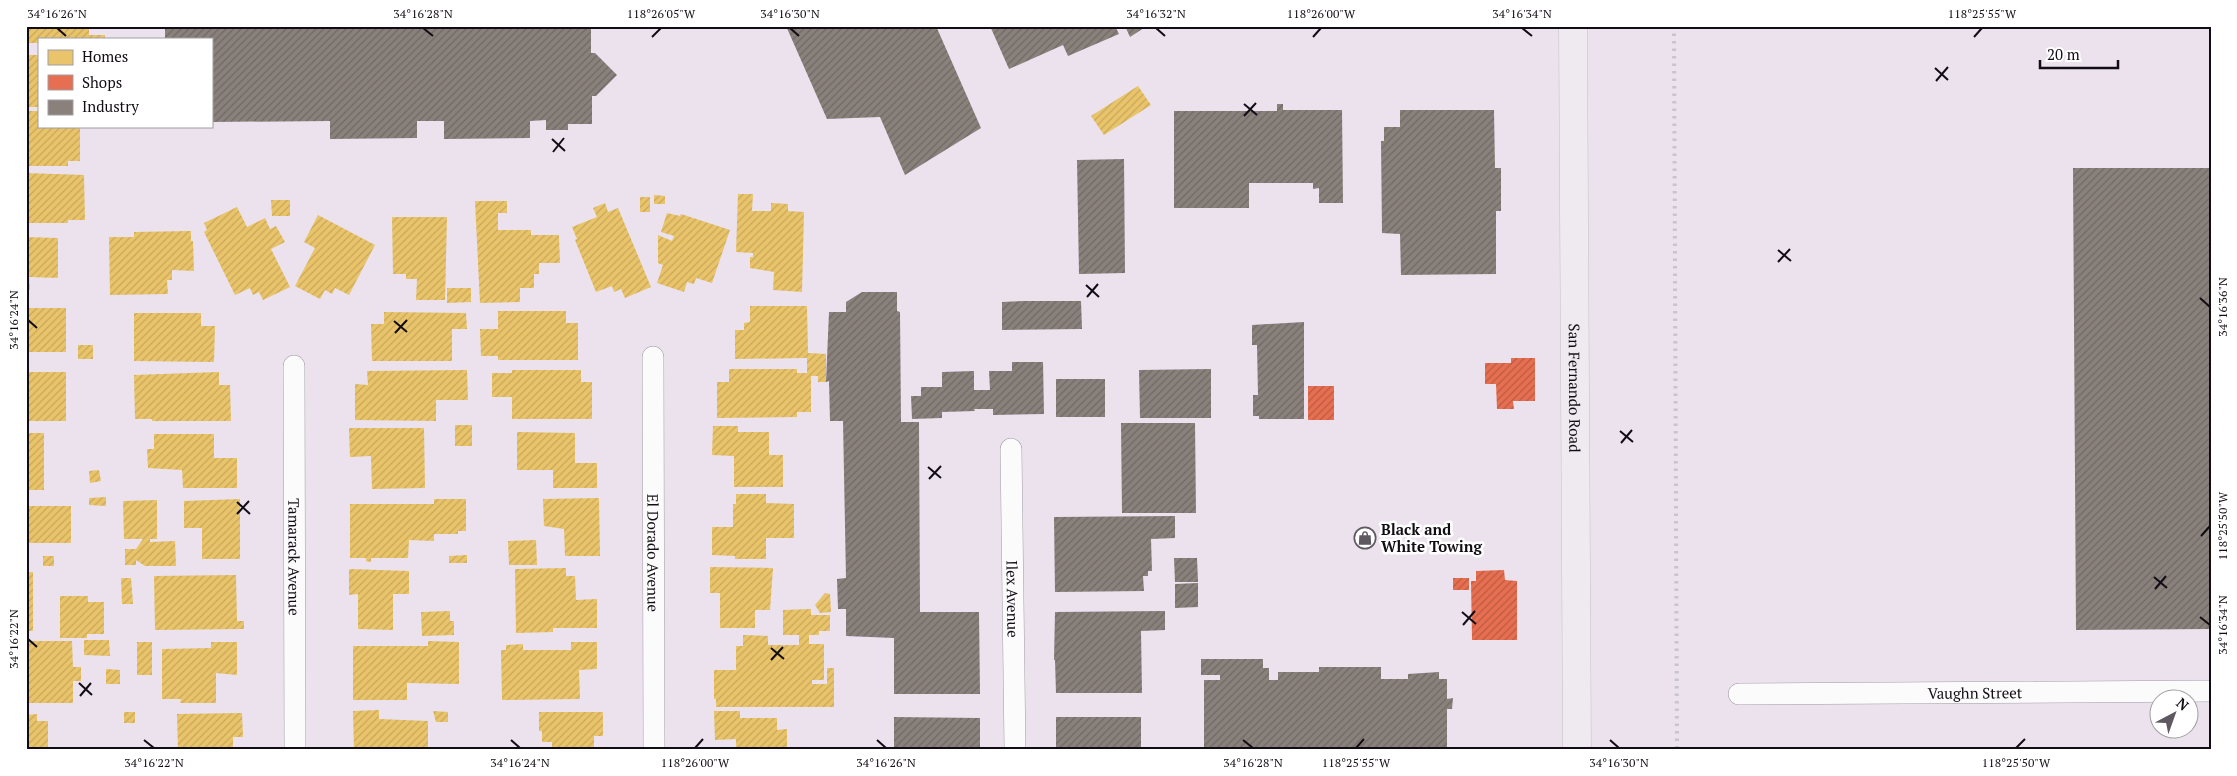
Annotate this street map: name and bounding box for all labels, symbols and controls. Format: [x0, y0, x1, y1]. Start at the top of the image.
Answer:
text: 34°16'26"N [27, 6, 87, 21]
text: 34°16'28"N [393, 6, 453, 21]
text: 118°26'05"W [627, 6, 696, 21]
text: 34°16'30"N [760, 6, 820, 21]
text: 34°16'32"N [1126, 6, 1186, 21]
text: 118°26'00"W [1287, 6, 1356, 21]
text: 34°16'34"N [1492, 6, 1552, 21]
text: 118°25'55"W [1948, 6, 2017, 21]
legend [38, 38, 212, 128]
scale bar [2040, 38, 2117, 70]
text: 20 m [2047, 44, 2080, 64]
text: Homes [82, 46, 128, 66]
text: Shops [82, 72, 122, 92]
text: Industry [82, 96, 139, 116]
text: 34°16'36"N [2215, 277, 2230, 337]
text: 34°16'24"N [6, 290, 21, 350]
street label: San Fernando Road [1565, 324, 1585, 452]
text: 118°25'50"W [2215, 491, 2230, 560]
street label: El Dorado Avenue [643, 494, 664, 612]
street label: Tamarack Avenue [284, 498, 305, 616]
place label: Black and White Towing [1381, 519, 1482, 556]
shop icon: Black and White Towing [1353, 526, 1377, 550]
street label: Ilex Avenue [1002, 560, 1024, 638]
text: 34°16'34"N [2215, 595, 2230, 655]
text: 34°16'22"N [6, 609, 21, 669]
street label: Vaughn Street [1928, 682, 2023, 703]
north arrow [2150, 688, 2200, 738]
text: N [2173, 693, 2193, 715]
text: 34°16'22"N [124, 755, 184, 770]
text: 34°16'24"N [490, 755, 550, 770]
text: 118°26'00"W [661, 755, 730, 770]
text: 34°16'26"N [856, 755, 916, 770]
text: 34°16'28"N [1223, 755, 1283, 770]
text: 118°25'55"W [1322, 755, 1391, 770]
text: 34°16'30"N [1589, 755, 1649, 770]
text: 118°25'50"W [1982, 755, 2051, 770]

